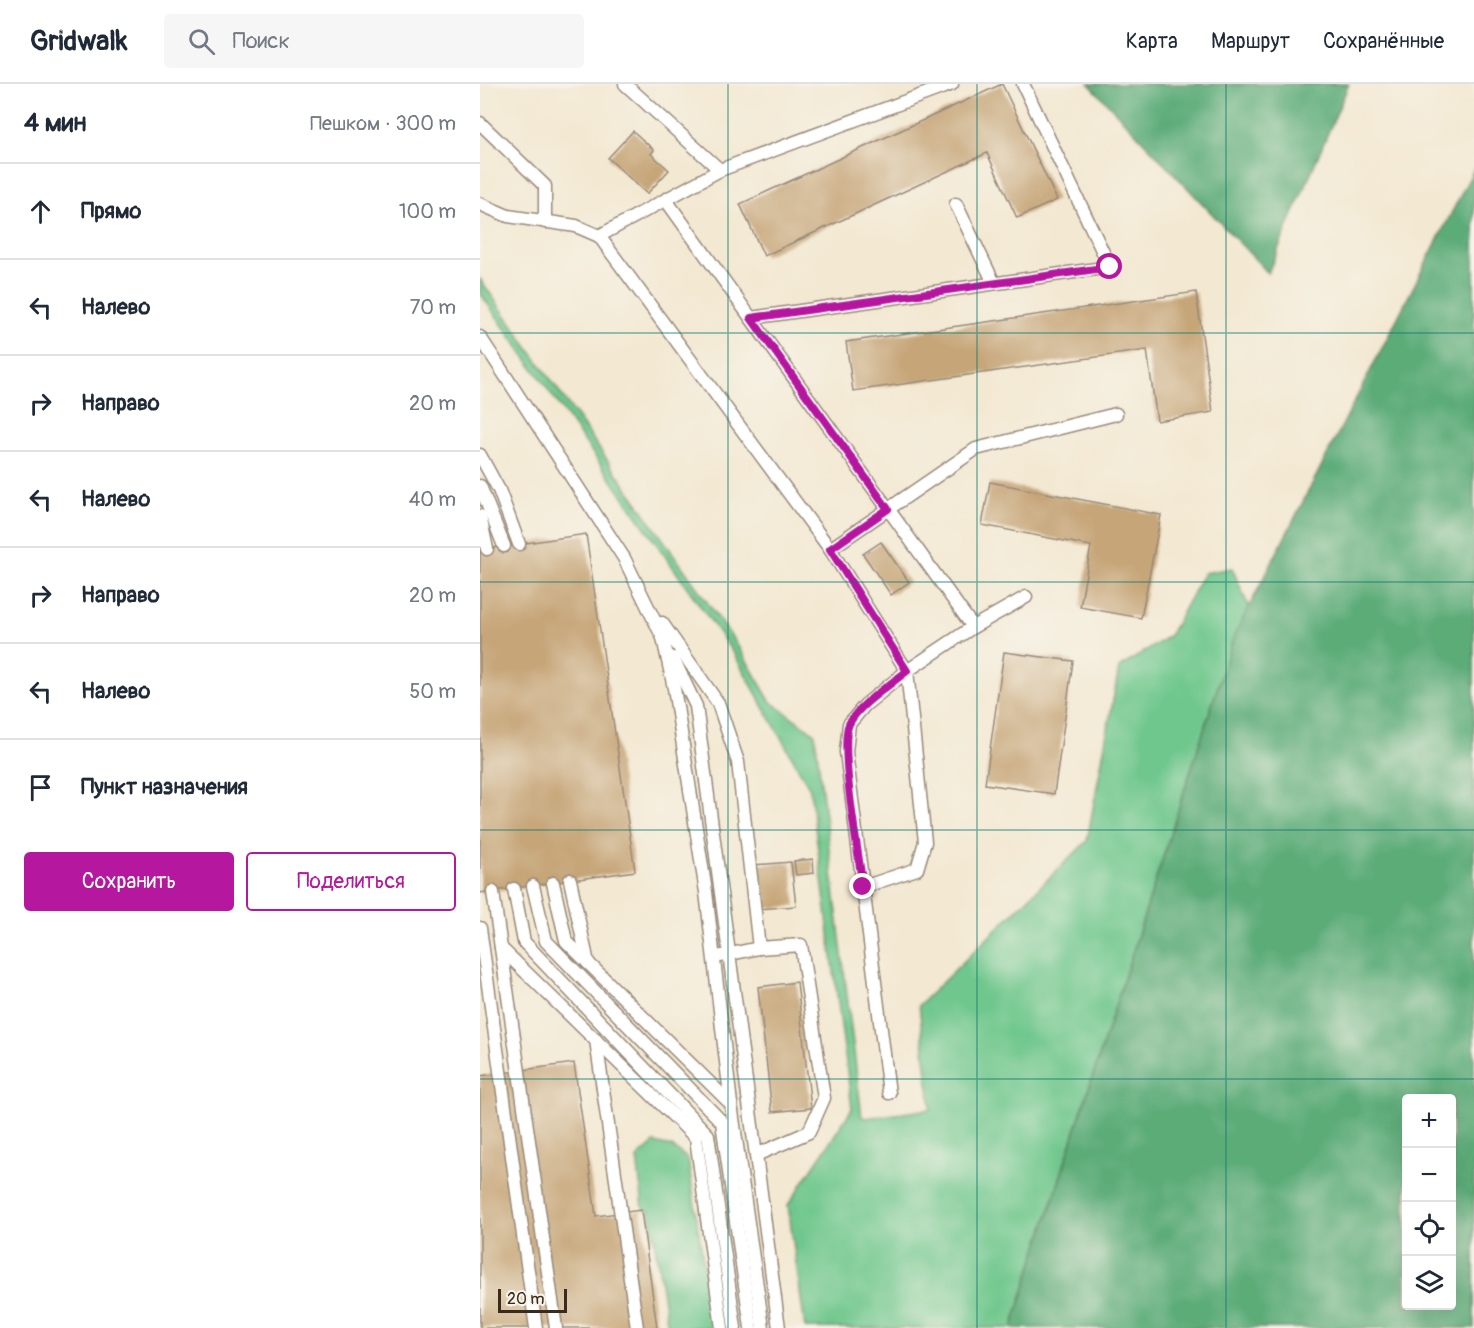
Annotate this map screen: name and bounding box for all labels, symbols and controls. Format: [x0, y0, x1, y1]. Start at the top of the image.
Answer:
search box [164, 14, 584, 68]
text: Gridwalk [30, 24, 128, 59]
icon: search [185, 25, 218, 58]
text: Поиск [233, 27, 290, 55]
text: Карта [1126, 28, 1178, 55]
text: Маршрут [1211, 28, 1290, 55]
text: Сохранённые [1323, 28, 1444, 55]
text: 4 мин [24, 107, 86, 139]
text: Пешком · 300 m [310, 111, 456, 136]
icon: ahead [24, 195, 57, 228]
text: Прямо [81, 197, 141, 225]
text: 100 m [399, 199, 456, 224]
route start [1096, 253, 1122, 279]
icon: left [24, 291, 57, 324]
text: Налево [81, 293, 150, 321]
text: 70 m [410, 295, 456, 320]
icon: right [24, 387, 57, 420]
text: Направо [81, 389, 160, 417]
text: 20 m [409, 391, 456, 416]
icon: left [24, 483, 57, 516]
text: Налево [81, 485, 150, 513]
text: 40 m [409, 487, 456, 512]
icon: right [24, 579, 57, 612]
text: Направо [81, 581, 160, 609]
text: 20 m [409, 583, 456, 608]
icon: left [24, 675, 57, 708]
text: Налево [81, 677, 150, 705]
text: 50 m [409, 679, 456, 704]
icon: arrive [24, 771, 57, 804]
text: Пункт назначения [81, 773, 248, 801]
button: Сохранить [24, 852, 234, 911]
button: Поделиться [246, 852, 456, 911]
route end [849, 873, 875, 899]
map controls [1402, 1094, 1456, 1310]
button: + [1402, 1094, 1456, 1148]
button: − [1402, 1148, 1456, 1202]
button: locate [1402, 1202, 1456, 1256]
button: layers [1402, 1256, 1456, 1310]
scale bar [498, 1286, 567, 1314]
text: 20 m [507, 1289, 545, 1309]

